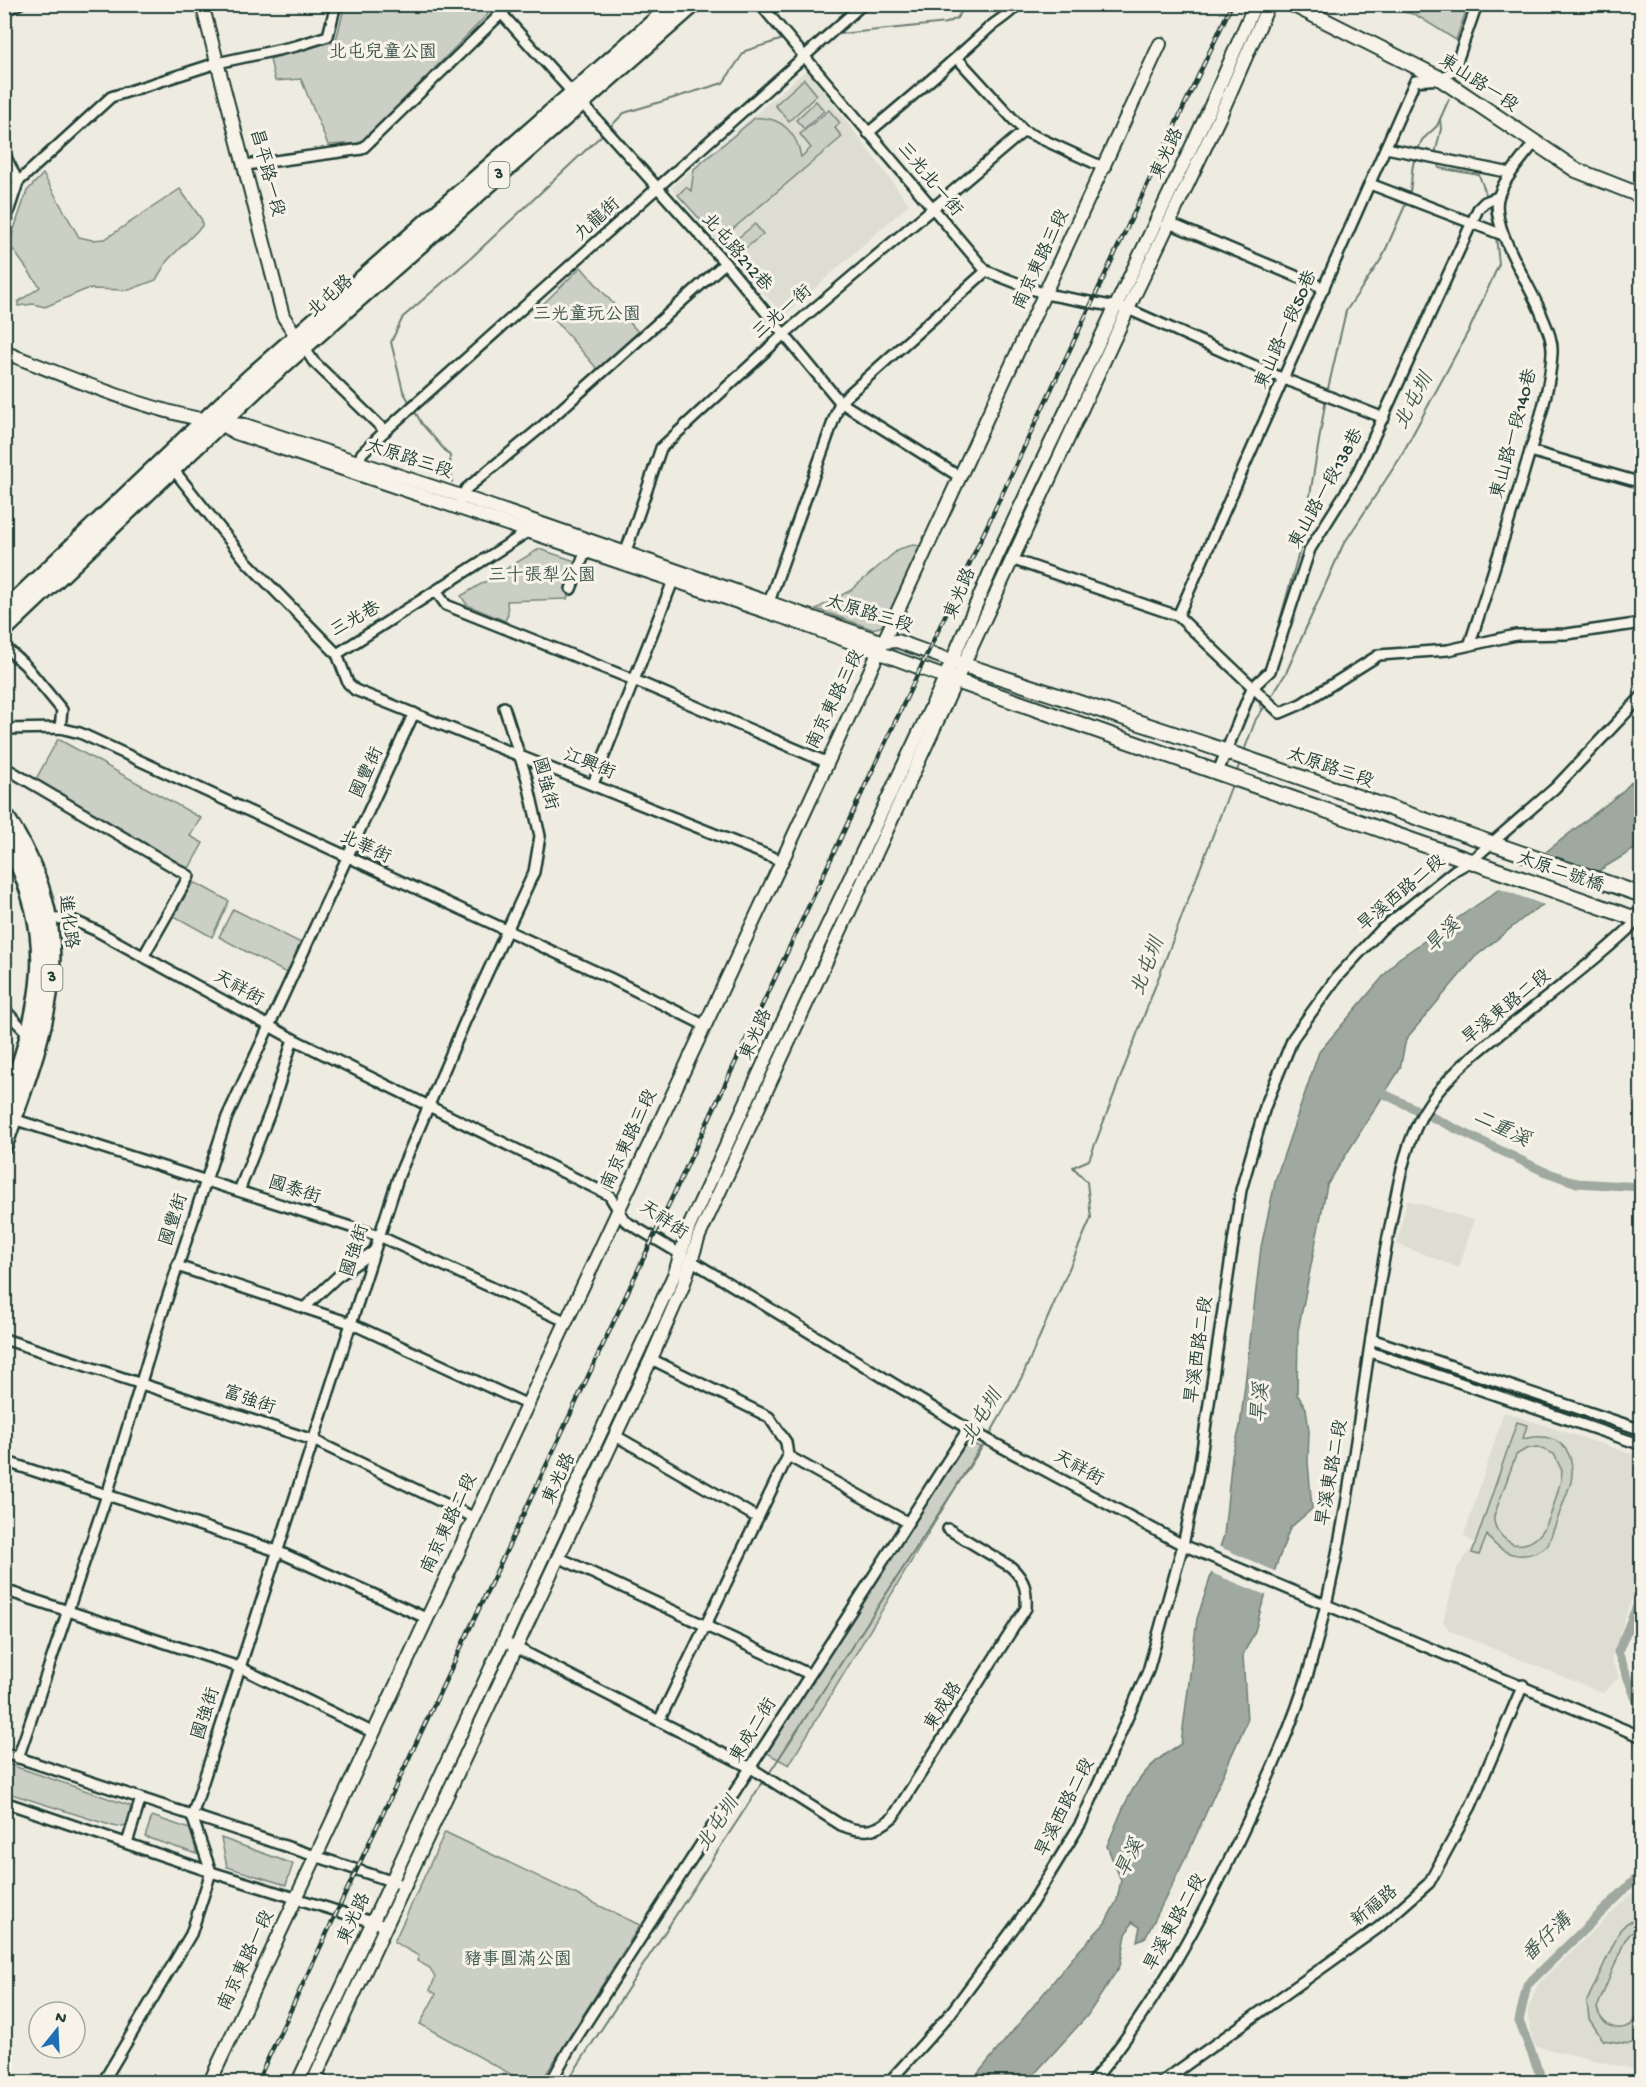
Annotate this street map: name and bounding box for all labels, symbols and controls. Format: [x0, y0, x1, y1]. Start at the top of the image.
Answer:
park label: 北屯兒童公園 [329, 42, 437, 64]
street label: 東山路一段 [1435, 50, 1522, 117]
street label: 東光路 [1146, 125, 1189, 183]
street label: 昌平路一段 [244, 127, 289, 219]
street label: 三光北一街 [892, 138, 967, 221]
road number: 3 [488, 162, 510, 188]
street label: 九龍街 [570, 193, 625, 246]
street label: 南京東路三段 [1009, 206, 1074, 313]
street label: 北屯路212巷 [696, 209, 776, 296]
street label: 東山路一段50巷 [1251, 267, 1323, 393]
street label: 北屯路 [303, 271, 358, 323]
street label: 三光一街 [748, 281, 817, 345]
park label: 三光童玩公園 [533, 304, 641, 326]
street label: 東山路一段140巷 [1487, 366, 1542, 501]
water label: 北屯圳 [1389, 367, 1440, 434]
street label: 東山路一段138巷 [1284, 425, 1369, 553]
street label: 太原路三段 [363, 435, 455, 484]
park label: 三十張犁公園 [488, 565, 596, 587]
street label: 東光路 [940, 565, 981, 623]
street label: 太原路三段 [823, 591, 915, 638]
street label: 三光巷 [327, 597, 385, 642]
street label: 南京東路三段 [802, 646, 869, 753]
street label: 太原路三段 [1284, 743, 1376, 794]
street label: 國豐街 [346, 744, 389, 802]
street label: 江興街 [560, 744, 618, 785]
street label: 國強街 [527, 755, 562, 813]
street label: 北華街 [336, 826, 394, 869]
street label: 太原二號橋 [1514, 847, 1606, 898]
street label: 旱溪西路二段 [1354, 851, 1450, 937]
street label: 進化路 [53, 894, 82, 950]
water label: 旱溪 [1421, 914, 1467, 960]
water label: 北屯圳 [1126, 932, 1171, 999]
road number: 3 [42, 965, 62, 991]
street label: 旱溪東路二段 [1458, 965, 1556, 1050]
street label: 天祥街 [209, 966, 267, 1011]
street label: 東光路 [736, 1006, 778, 1064]
street label: 南京東路三段 [597, 1086, 662, 1193]
water label: 二重溪 [1469, 1105, 1535, 1154]
street label: 國泰街 [265, 1172, 323, 1209]
street label: 國豐街 [156, 1191, 193, 1249]
street label: 天祥街 [635, 1196, 692, 1245]
street label: 國強街 [337, 1222, 374, 1280]
street label: 旱溪西路二段 [1181, 1295, 1218, 1405]
street label: 富強街 [220, 1381, 278, 1420]
water label: 旱溪 [1247, 1381, 1275, 1424]
water label: 北屯圳 [956, 1384, 1009, 1450]
street label: 旱溪東路二段 [1312, 1418, 1353, 1528]
street label: 天祥街 [1049, 1446, 1107, 1491]
street label: 東光路 [538, 1450, 581, 1508]
street label: 南京東路二段 [417, 1470, 482, 1577]
street label: 東成路 [920, 1678, 968, 1735]
street label: 國強街 [188, 1685, 225, 1743]
street label: 東成二街 [725, 1694, 782, 1767]
street label: 旱溪西路二段 [1031, 1755, 1100, 1861]
water label: 北屯圳 [691, 1791, 746, 1856]
water label: 旱溪 [1110, 1834, 1151, 1882]
street label: 旱溪東路二段 [1140, 1870, 1211, 1975]
street label: 新福路 [1347, 1881, 1403, 1932]
street label: 東光路 [333, 1890, 376, 1948]
street label: 南京東路一段 [214, 1907, 279, 2014]
water label: 番仔溝 [1517, 1907, 1579, 1968]
park label: 豬事圓滿公園 [464, 1949, 572, 1971]
north arrow [27, 2000, 87, 2060]
text: N [53, 2008, 69, 2030]

